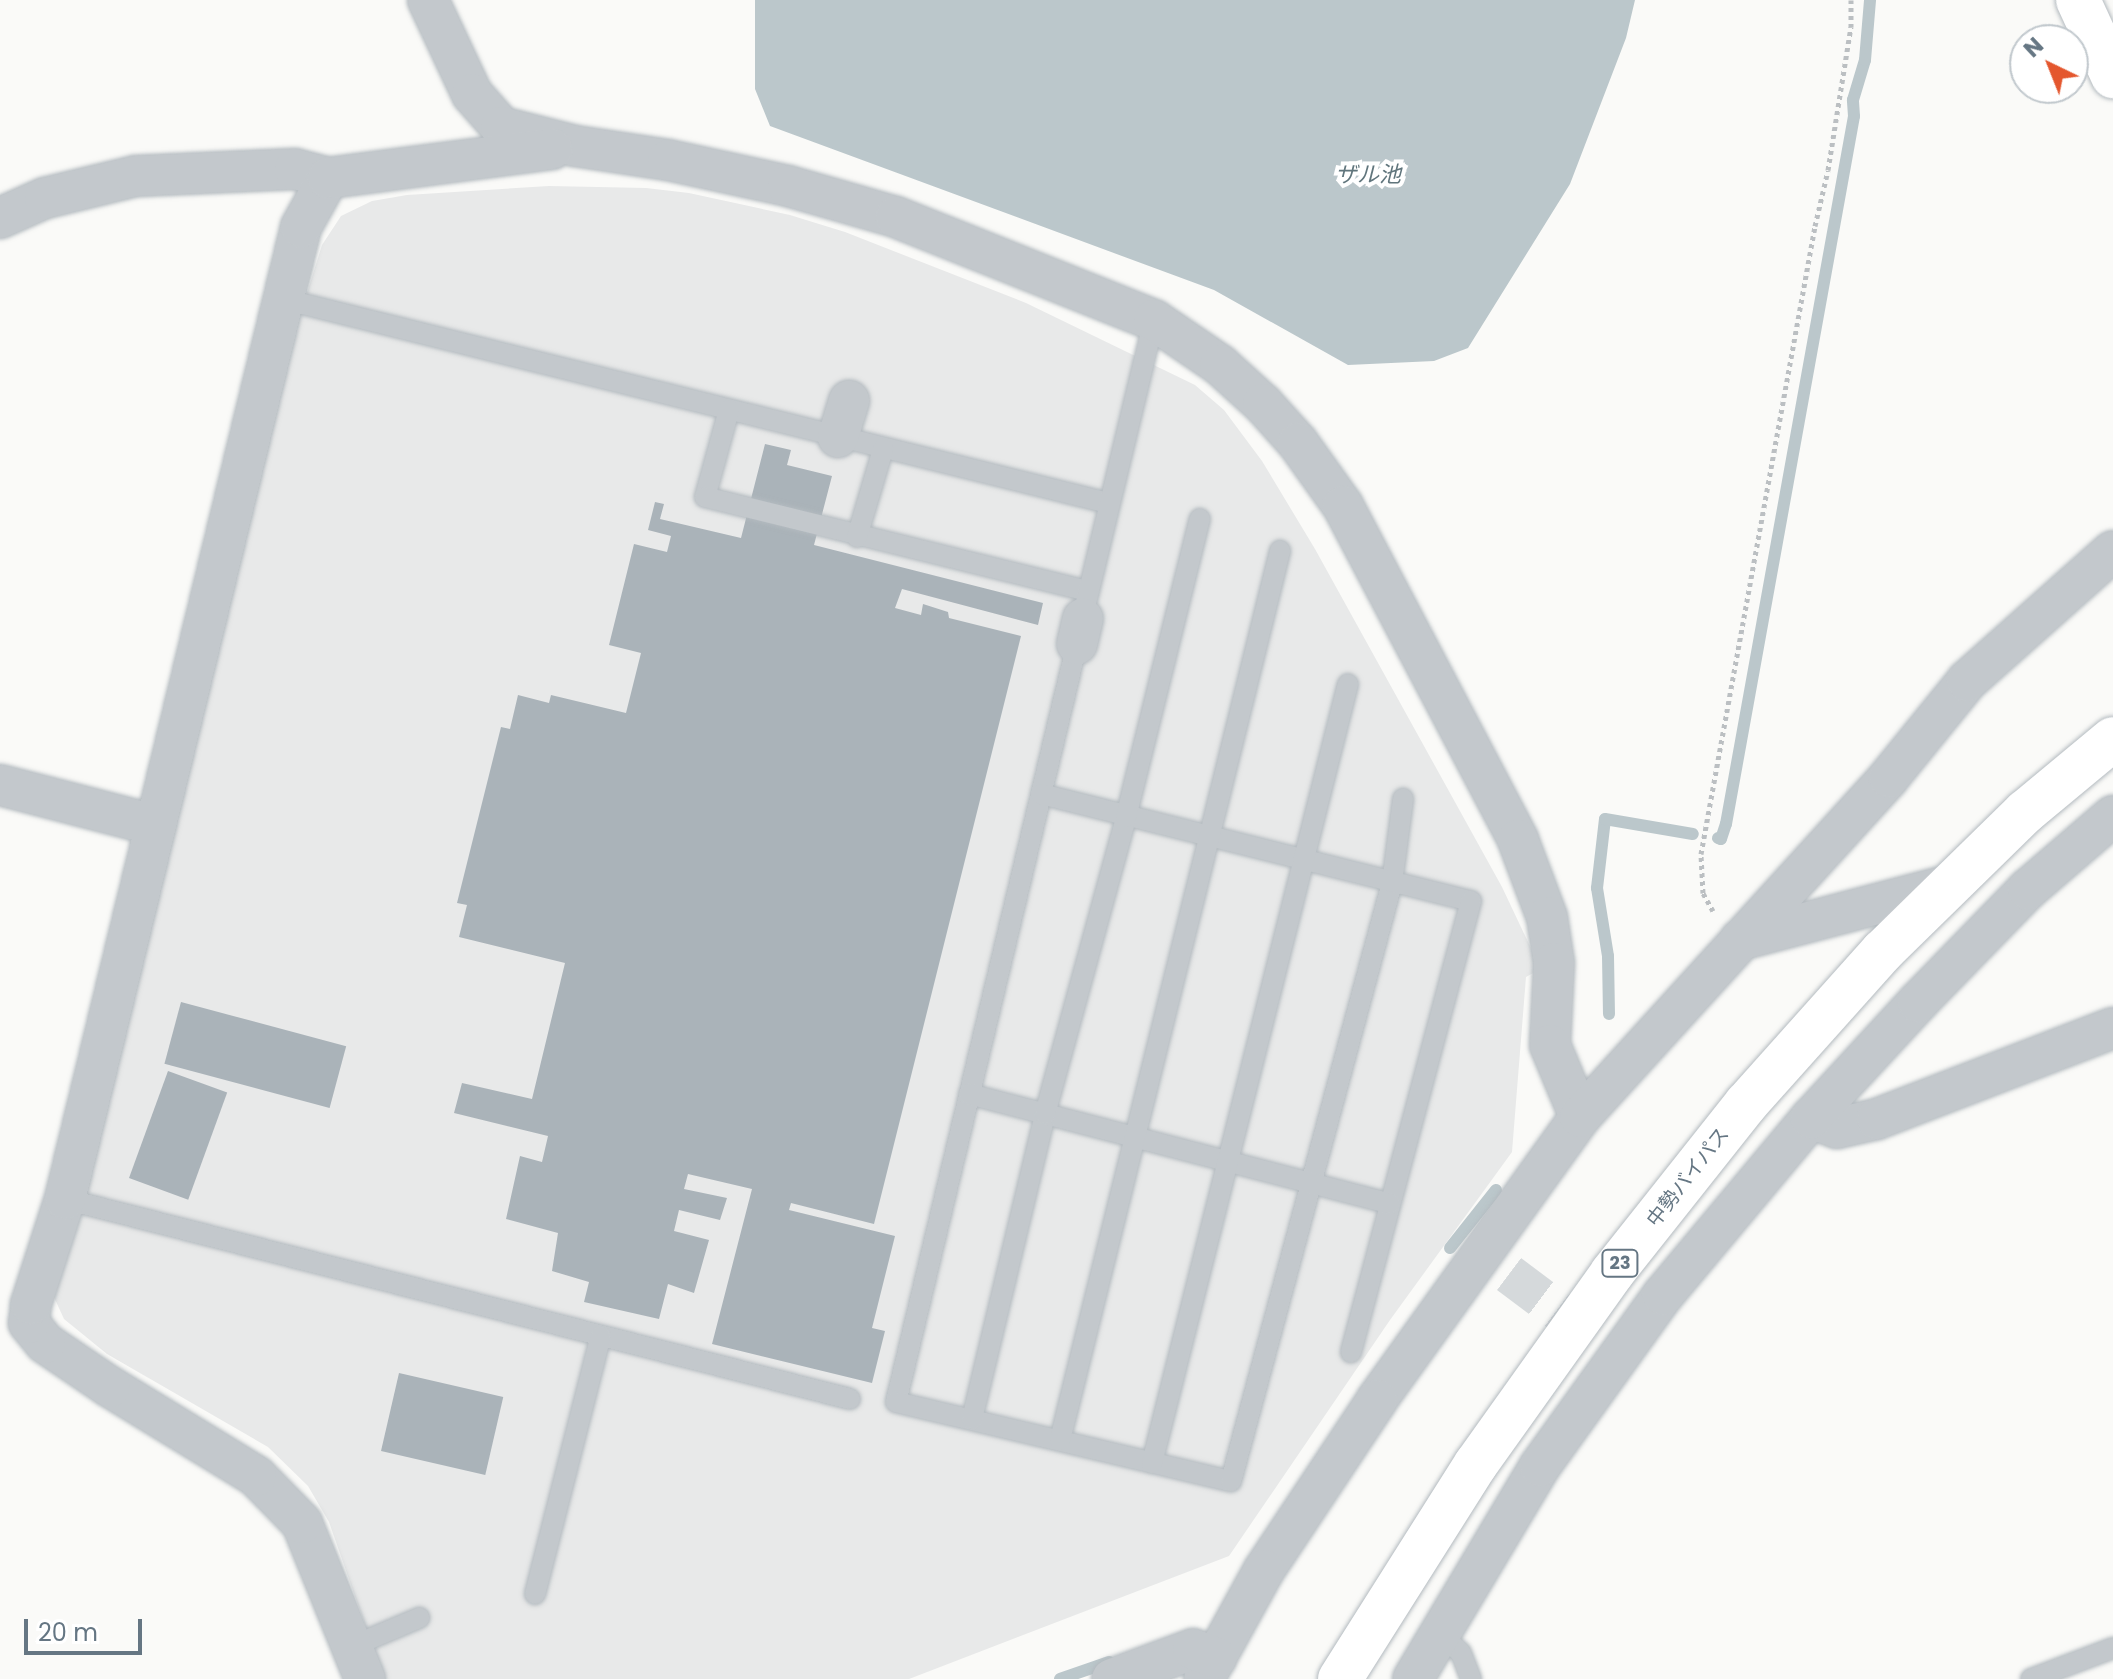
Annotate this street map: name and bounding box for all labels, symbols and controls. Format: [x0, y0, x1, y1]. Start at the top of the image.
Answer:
north arrow [2009, 24, 2089, 104]
text: N [2017, 31, 2050, 65]
water label: ザル池 [1335, 162, 1401, 188]
street label: 中勢バイパス [1642, 1122, 1734, 1232]
road number: 23 [1600, 1249, 1640, 1277]
scale bar [28, 1603, 146, 1653]
text: 20 m [38, 1616, 98, 1649]

